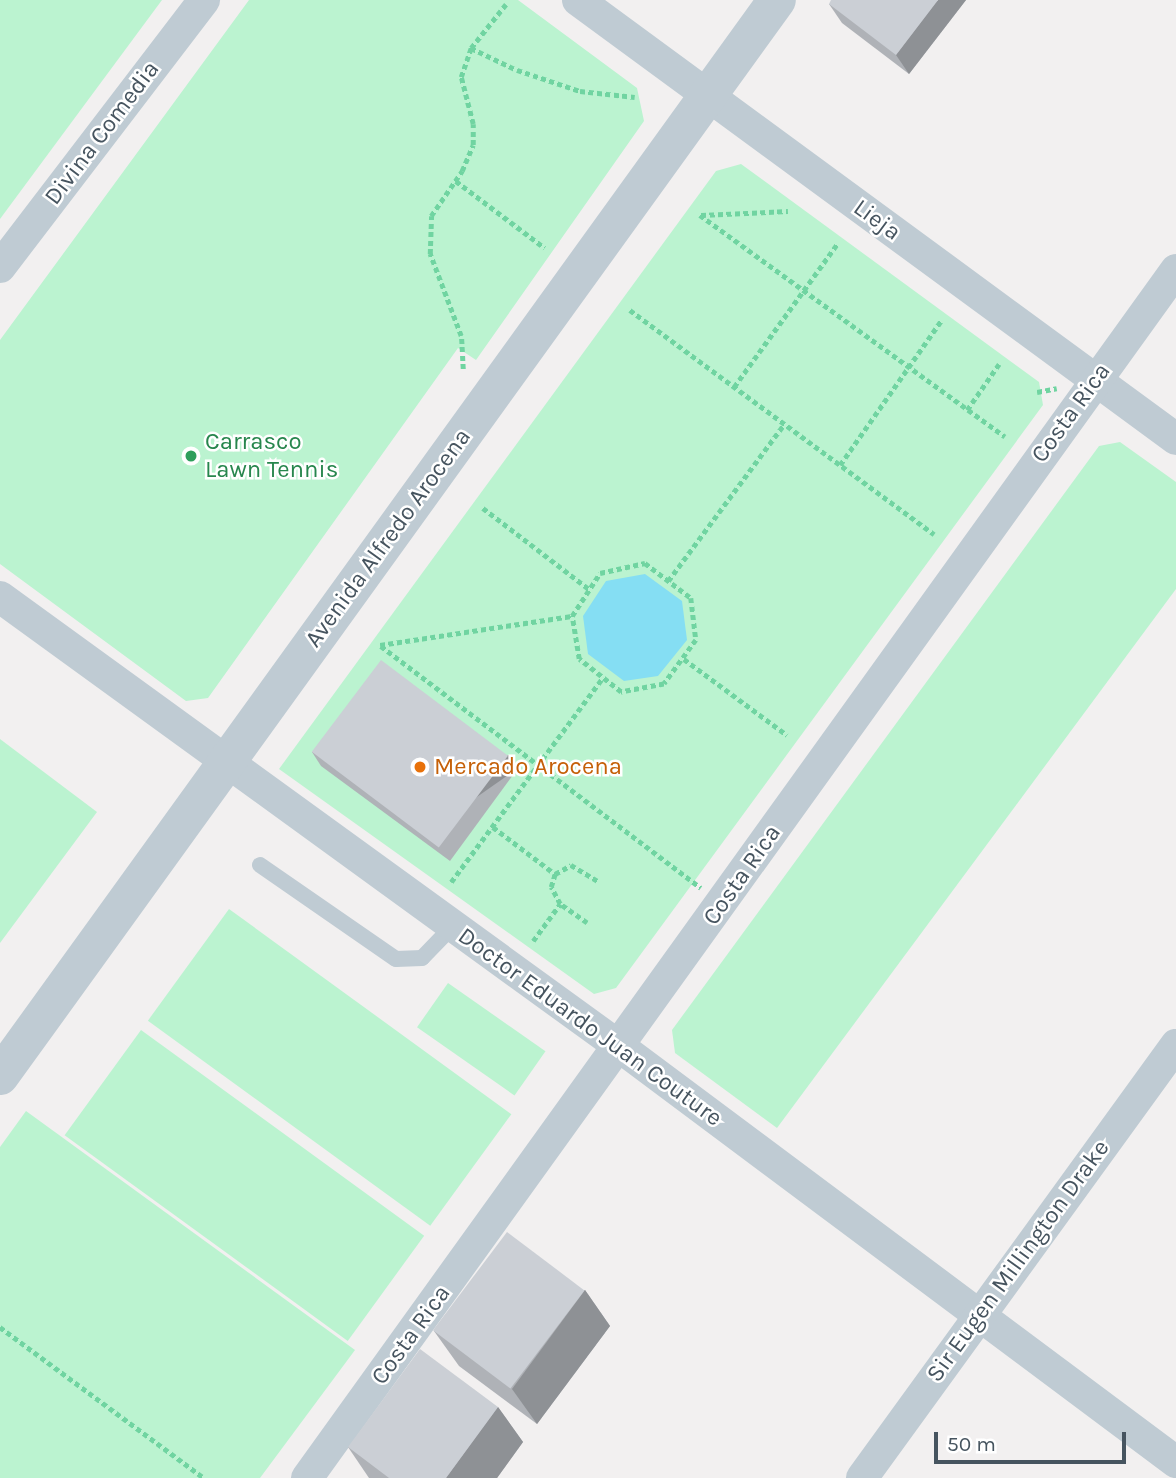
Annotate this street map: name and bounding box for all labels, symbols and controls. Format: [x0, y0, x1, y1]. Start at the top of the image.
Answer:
street label: Divina Comedia [39, 55, 165, 211]
street label: Lieja [848, 193, 906, 247]
street label: Costa Rica [1025, 358, 1117, 468]
street label: Avenida Alfredo Arocena [299, 423, 477, 653]
place label: Carrasco Lawn Tennis [205, 428, 338, 484]
marker: Carrasco Lawn Tennis [183, 448, 199, 464]
place label: Mercado Arocena [434, 753, 622, 781]
marker: Mercado Arocena [412, 759, 428, 775]
street label: Costa Rica [697, 819, 787, 931]
street label: Doctor Eduardo Juan Couture [452, 921, 728, 1133]
street label: Sir Eugen Millington Drake [920, 1134, 1116, 1388]
street label: Costa Rica [365, 1280, 457, 1390]
scale bar [938, 1418, 1130, 1462]
text: 50 m [947, 1432, 996, 1456]

